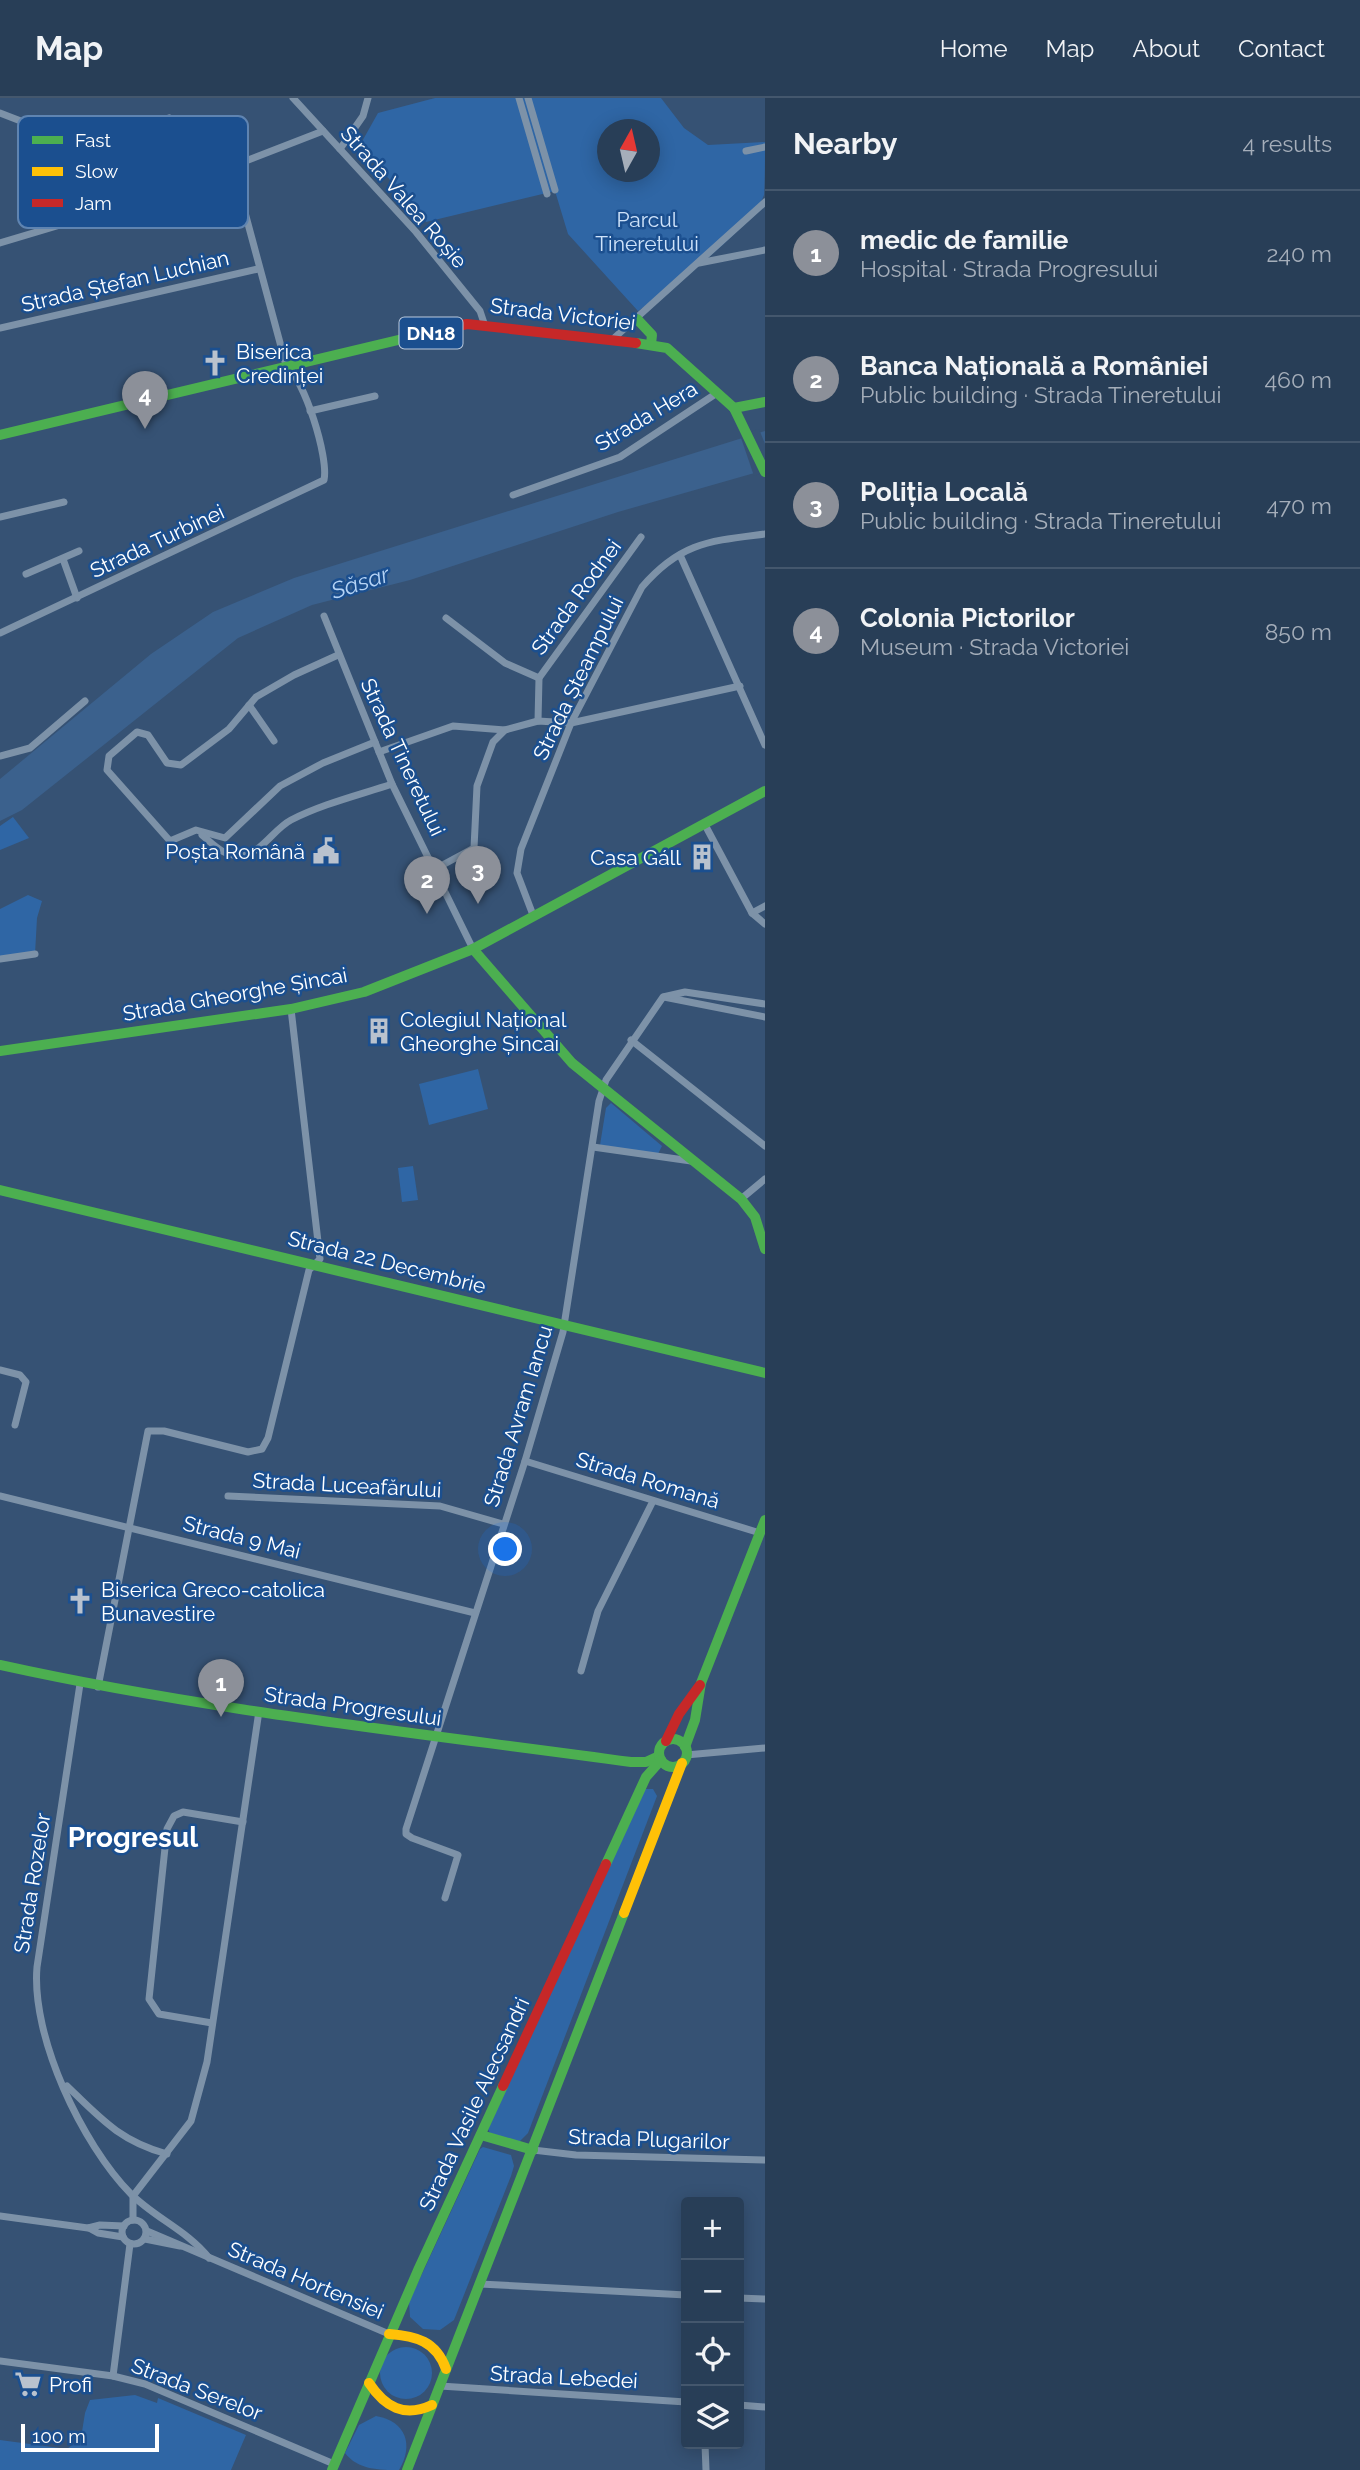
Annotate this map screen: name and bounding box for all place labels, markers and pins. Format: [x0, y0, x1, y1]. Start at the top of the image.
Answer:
place label: Biserica Credinței [236, 339, 323, 388]
church icon: Biserica Credinței [200, 348, 230, 378]
pin: 4 [122, 371, 168, 429]
public building icon: Poșta Română [311, 836, 341, 866]
place label: Poșta Română [165, 839, 305, 864]
building icon: Casa Gáll [687, 842, 717, 872]
place label: Casa Gáll [590, 845, 681, 870]
pin: 3 [455, 846, 501, 904]
pin: 2 [404, 856, 450, 914]
place label: Colegiul Național Gheorghe Șincai [400, 1007, 567, 1056]
building icon: Colegiul Național Gheorghe Șincai [364, 1016, 394, 1046]
place label: Biserica Greco-catolica Bunavestire [101, 1577, 325, 1626]
church icon: Biserica Greco-catolica Bunavestire [65, 1586, 95, 1616]
pin: 1 [198, 1659, 244, 1717]
supermarket icon: Profi [13, 2369, 43, 2399]
place label: Profi [49, 2372, 92, 2397]

